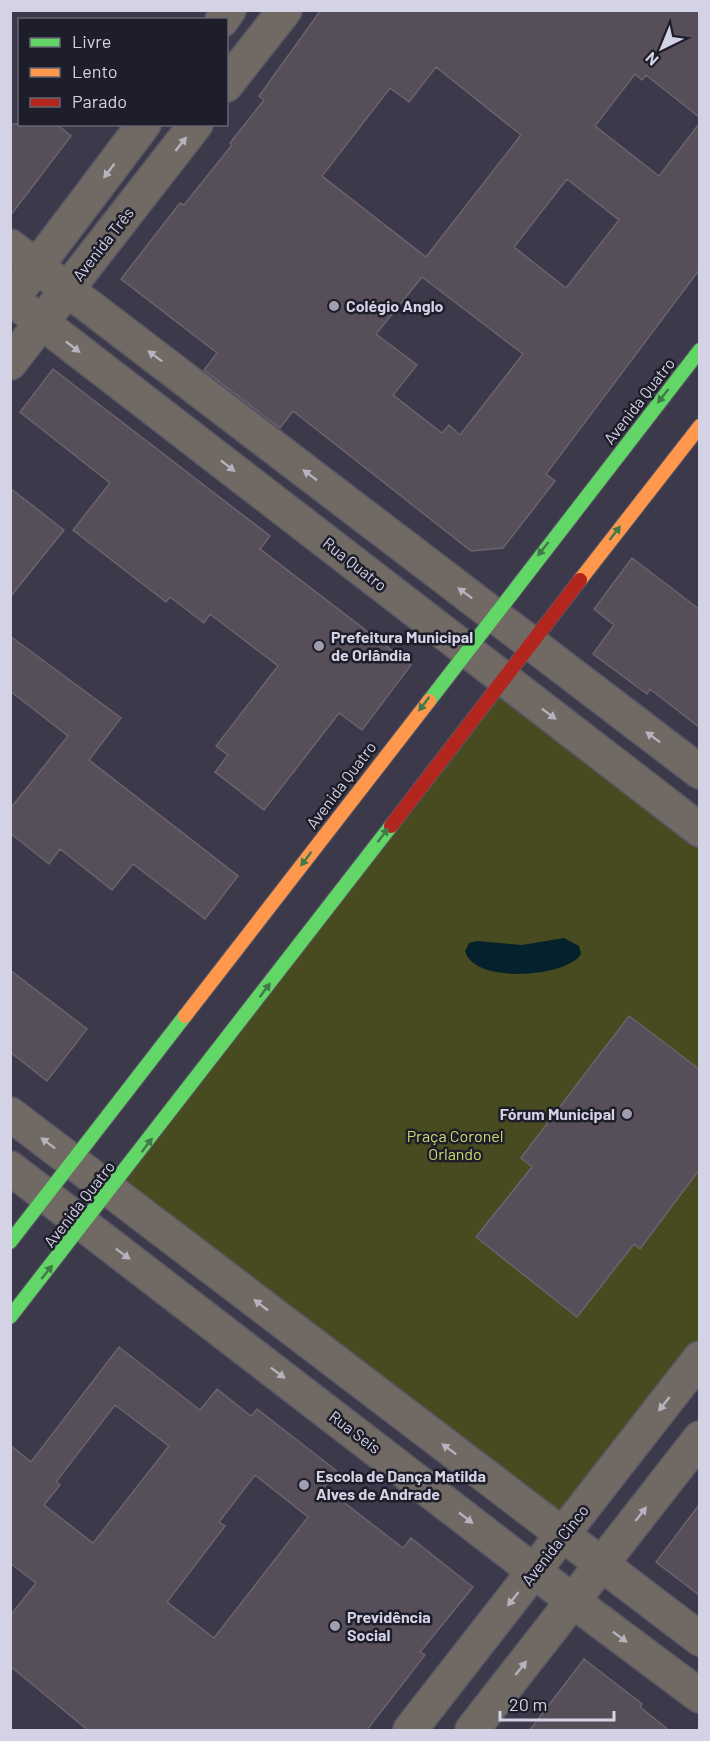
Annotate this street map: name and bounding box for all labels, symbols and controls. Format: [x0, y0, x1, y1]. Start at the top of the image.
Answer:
legend [18, 18, 228, 126]
north arrow [632, 18, 692, 78]
text: Livre [72, 30, 111, 52]
text: N [641, 49, 662, 70]
text: Lento [72, 60, 118, 82]
text: Parado [72, 90, 127, 112]
one-way arrow [174, 136, 187, 152]
one-way arrow [103, 164, 115, 179]
street label: Avenida Três [68, 203, 137, 284]
place label: Colégio Anglo [346, 296, 444, 315]
marker: Colégio Anglo [327, 299, 341, 313]
one-way arrow [65, 341, 81, 353]
one-way arrow [147, 351, 162, 363]
street label: Avenida Quatro [599, 354, 678, 448]
one-way arrow [658, 388, 670, 403]
one-way arrow [220, 460, 235, 472]
one-way arrow [302, 469, 317, 481]
one-way arrow [609, 525, 622, 541]
street label: Rua Quatro [320, 533, 391, 594]
one-way arrow [537, 541, 550, 557]
one-way arrow [457, 587, 473, 599]
place label: Prefeitura Municipal de Orlândia [331, 627, 473, 664]
marker: Prefeitura Municipal de Orlândia [312, 639, 326, 653]
one-way arrow [419, 696, 431, 711]
one-way arrow [541, 708, 556, 720]
one-way arrow [645, 730, 661, 743]
street label: Avenida Quatro [302, 737, 380, 832]
one-way arrow [376, 827, 388, 842]
one-way arrow [300, 850, 312, 866]
one-way arrow [259, 982, 271, 998]
place label: Fórum Municipal [500, 1104, 615, 1123]
marker: Fórum Municipal [620, 1107, 634, 1121]
park label: Praça Coronel Orlando [407, 1126, 503, 1163]
one-way arrow [41, 1137, 57, 1149]
one-way arrow [140, 1137, 153, 1153]
street label: Avenida Quatro [39, 1157, 118, 1251]
one-way arrow [116, 1248, 131, 1260]
one-way arrow [40, 1264, 53, 1279]
one-way arrow [254, 1300, 269, 1312]
one-way arrow [270, 1367, 286, 1379]
one-way arrow [657, 1396, 670, 1412]
street label: Rua Seis [326, 1406, 385, 1457]
one-way arrow [442, 1444, 457, 1456]
place label: Escola de Dança Matilda Alves de Andrade [316, 1466, 486, 1503]
marker: Escola de Dança Matilda Alves de Andrade [297, 1478, 311, 1492]
street label: Avenida Cinco [517, 1501, 592, 1589]
one-way arrow [634, 1507, 646, 1522]
one-way arrow [458, 1511, 474, 1524]
one-way arrow [508, 1591, 520, 1606]
place label: Previdência Social [347, 1607, 431, 1644]
marker: Previdência Social [328, 1619, 342, 1633]
one-way arrow [613, 1630, 628, 1642]
one-way arrow [515, 1660, 528, 1676]
scale bar [500, 1684, 614, 1722]
text: 20 m [509, 1693, 547, 1715]

